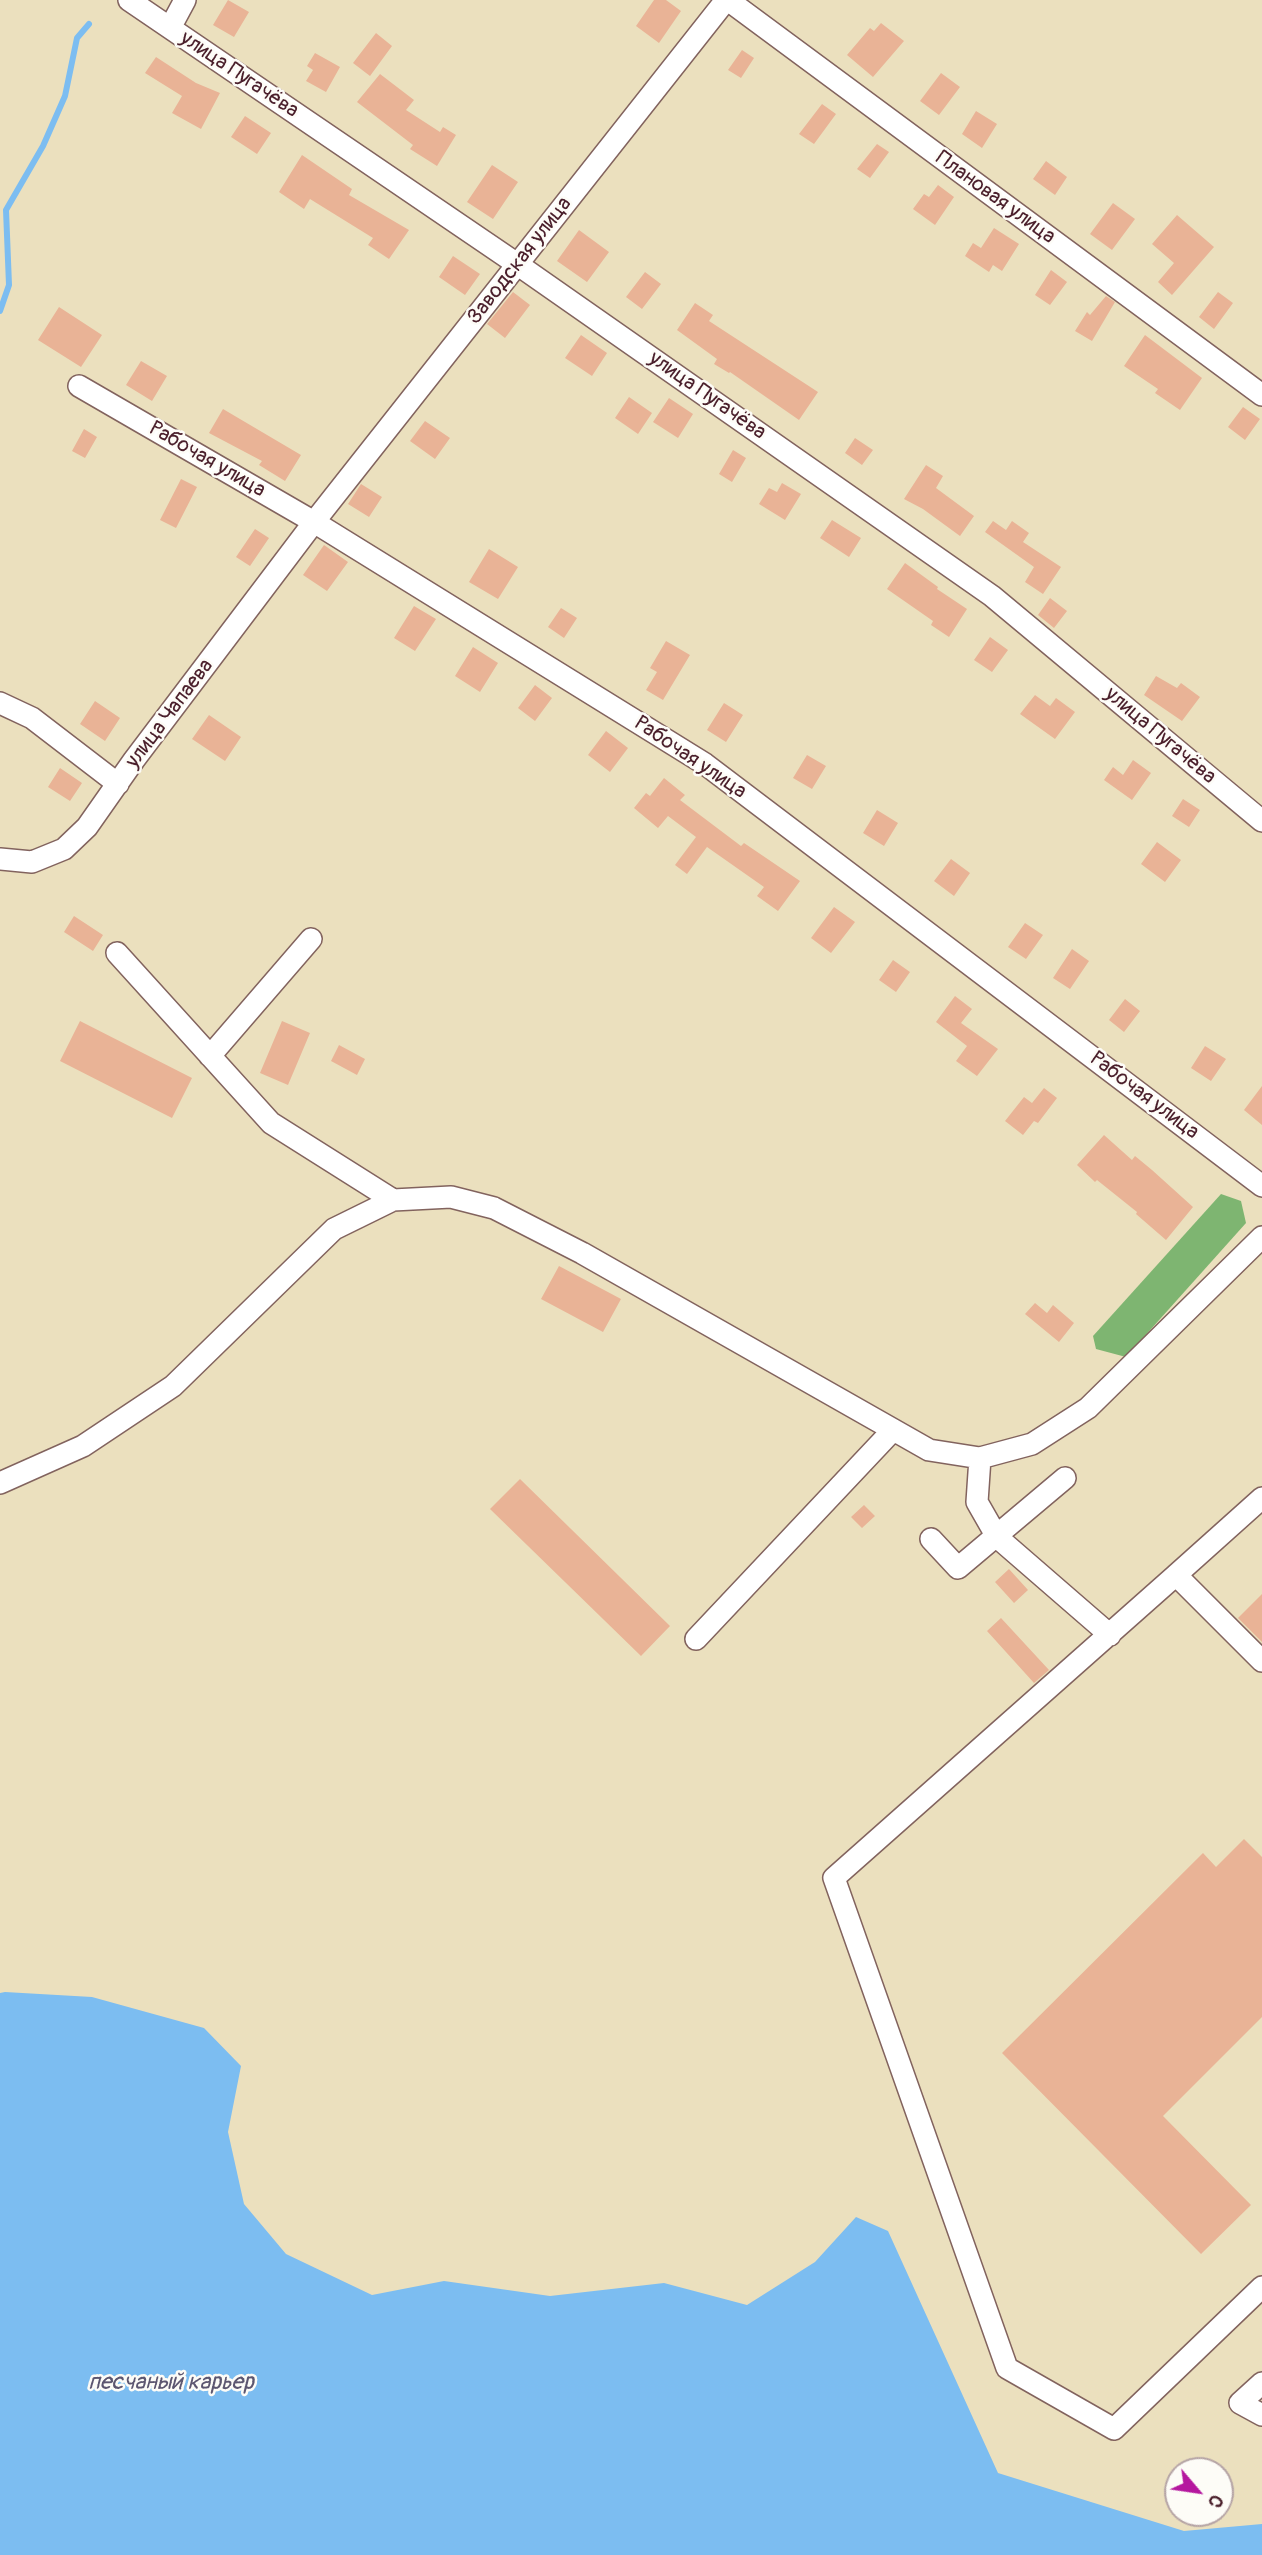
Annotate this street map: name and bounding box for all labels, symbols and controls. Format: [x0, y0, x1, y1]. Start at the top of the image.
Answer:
street label: улица Пугачёва [175, 26, 303, 124]
street label: Плановая улица [930, 146, 1060, 250]
street label: Заводская улица [462, 192, 578, 330]
street label: улица Пугачёва [644, 346, 770, 446]
street label: Рабочая улица [144, 417, 270, 503]
street label: улица Чапаева [121, 654, 219, 774]
street label: улица Пугачёва [1099, 682, 1221, 790]
street label: Рабочая улица [629, 711, 751, 805]
street label: Рабочая улица [1085, 1047, 1203, 1145]
water label: песчаный карьер [88, 2369, 254, 2397]
north arrow [1164, 2457, 1234, 2527]
text: С [1202, 2490, 1229, 2512]

